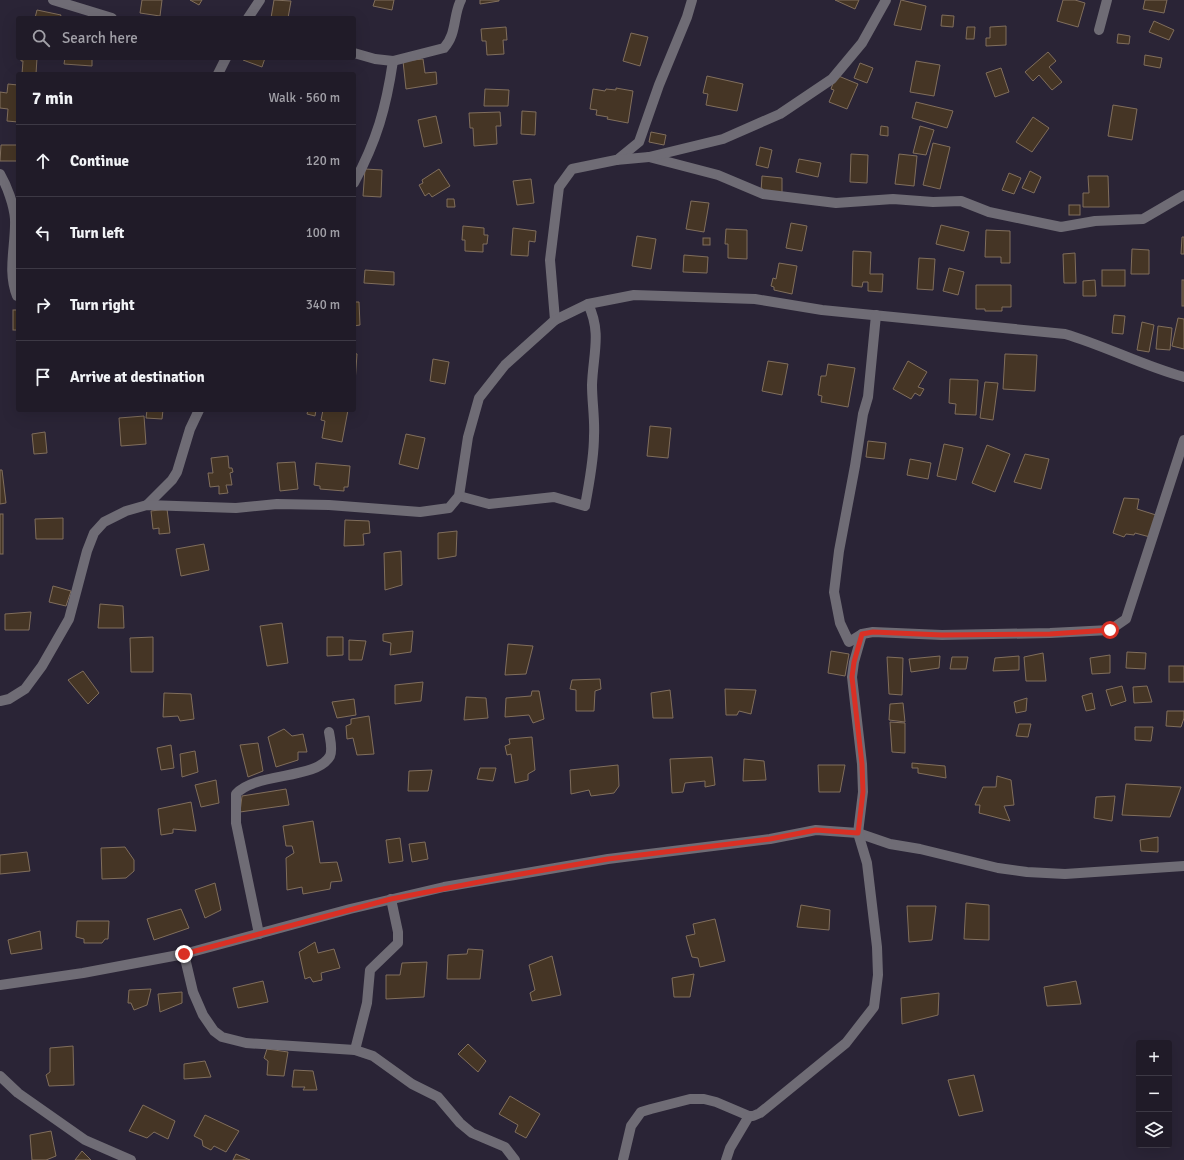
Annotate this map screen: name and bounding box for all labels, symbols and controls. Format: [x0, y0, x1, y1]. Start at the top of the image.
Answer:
search box [16, 16, 356, 60]
icon: search [30, 27, 52, 49]
text: Search here [62, 29, 138, 47]
text: 7 min [32, 88, 73, 109]
text: Walk · 560 m [269, 90, 340, 106]
icon: ahead [32, 150, 54, 172]
text: Continue [70, 152, 129, 170]
text: 120 m [306, 153, 340, 169]
icon: left [32, 222, 54, 244]
text: Turn left [70, 224, 124, 242]
text: 100 m [306, 225, 340, 241]
icon: right [32, 294, 54, 316]
text: Turn right [70, 296, 135, 314]
text: 340 m [306, 297, 340, 313]
icon: arrive [32, 366, 54, 388]
text: Arrive at destination [70, 368, 205, 386]
route start [1101, 621, 1119, 639]
route end [175, 945, 193, 963]
map controls [1136, 1040, 1172, 1148]
button: + [1136, 1040, 1172, 1076]
button: − [1136, 1076, 1172, 1112]
button: layers [1136, 1112, 1172, 1148]

